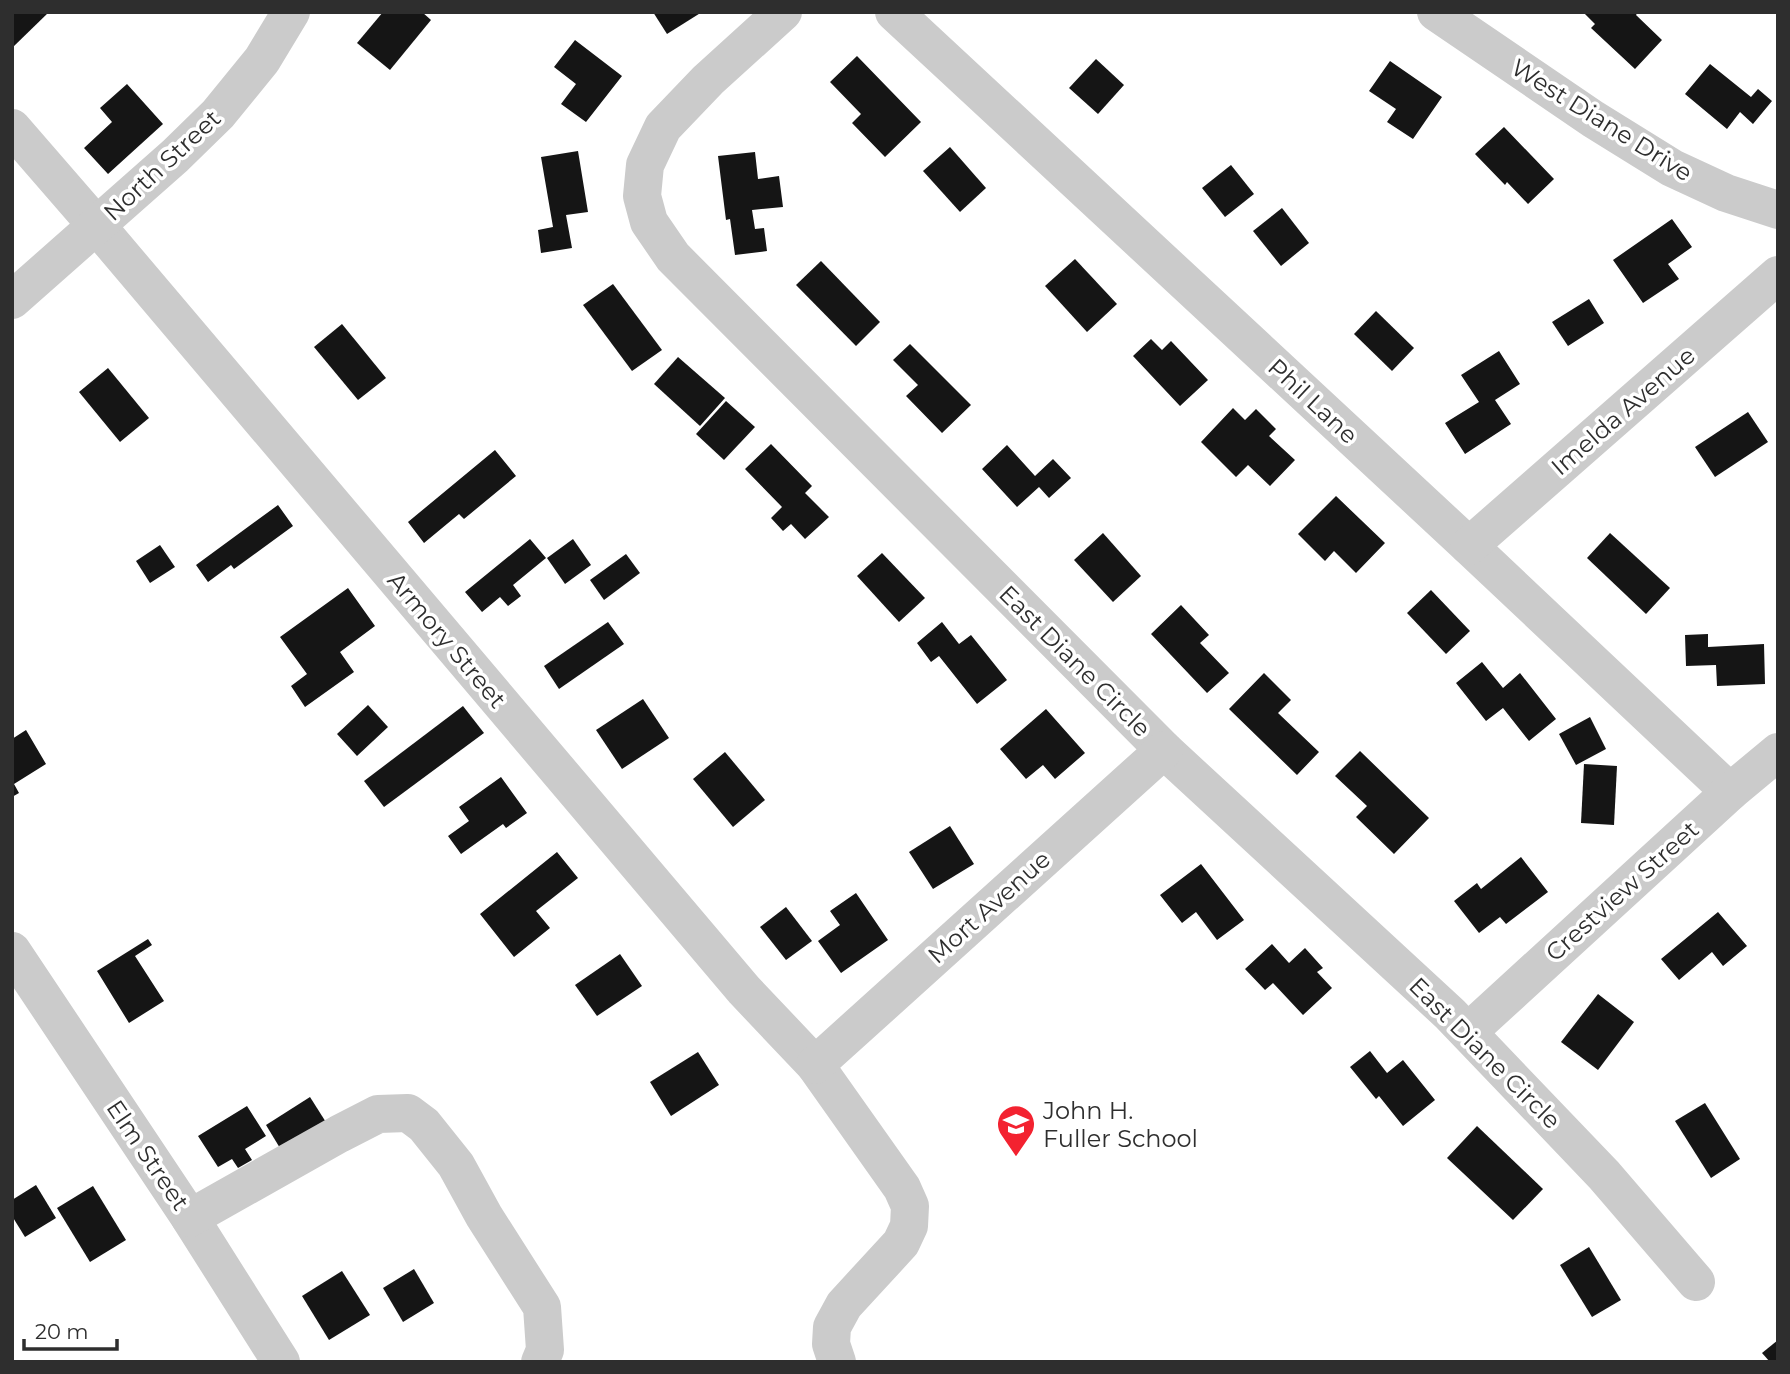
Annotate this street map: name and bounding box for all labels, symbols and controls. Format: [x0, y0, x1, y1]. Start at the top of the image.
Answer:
street label: West Diane Drive [1506, 53, 1698, 187]
street label: North Street [97, 103, 227, 227]
street label: Imelda Avenue [1545, 341, 1701, 481]
street label: Phil Lane [1262, 352, 1364, 450]
street label: Armory Street [382, 566, 512, 714]
street label: East Diane Circle [993, 579, 1157, 743]
street label: Crestview Street [1540, 815, 1705, 967]
street label: Mort Avenue [922, 845, 1056, 969]
street label: East Diane Circle [1403, 971, 1567, 1135]
street label: Elm Street [101, 1094, 196, 1216]
place label: John H. Fuller School [1042, 1096, 1198, 1153]
school or university icon: John H. Fuller School [995, 1103, 1037, 1158]
scale bar [24, 1308, 117, 1352]
text: 20 m [35, 1319, 89, 1344]

